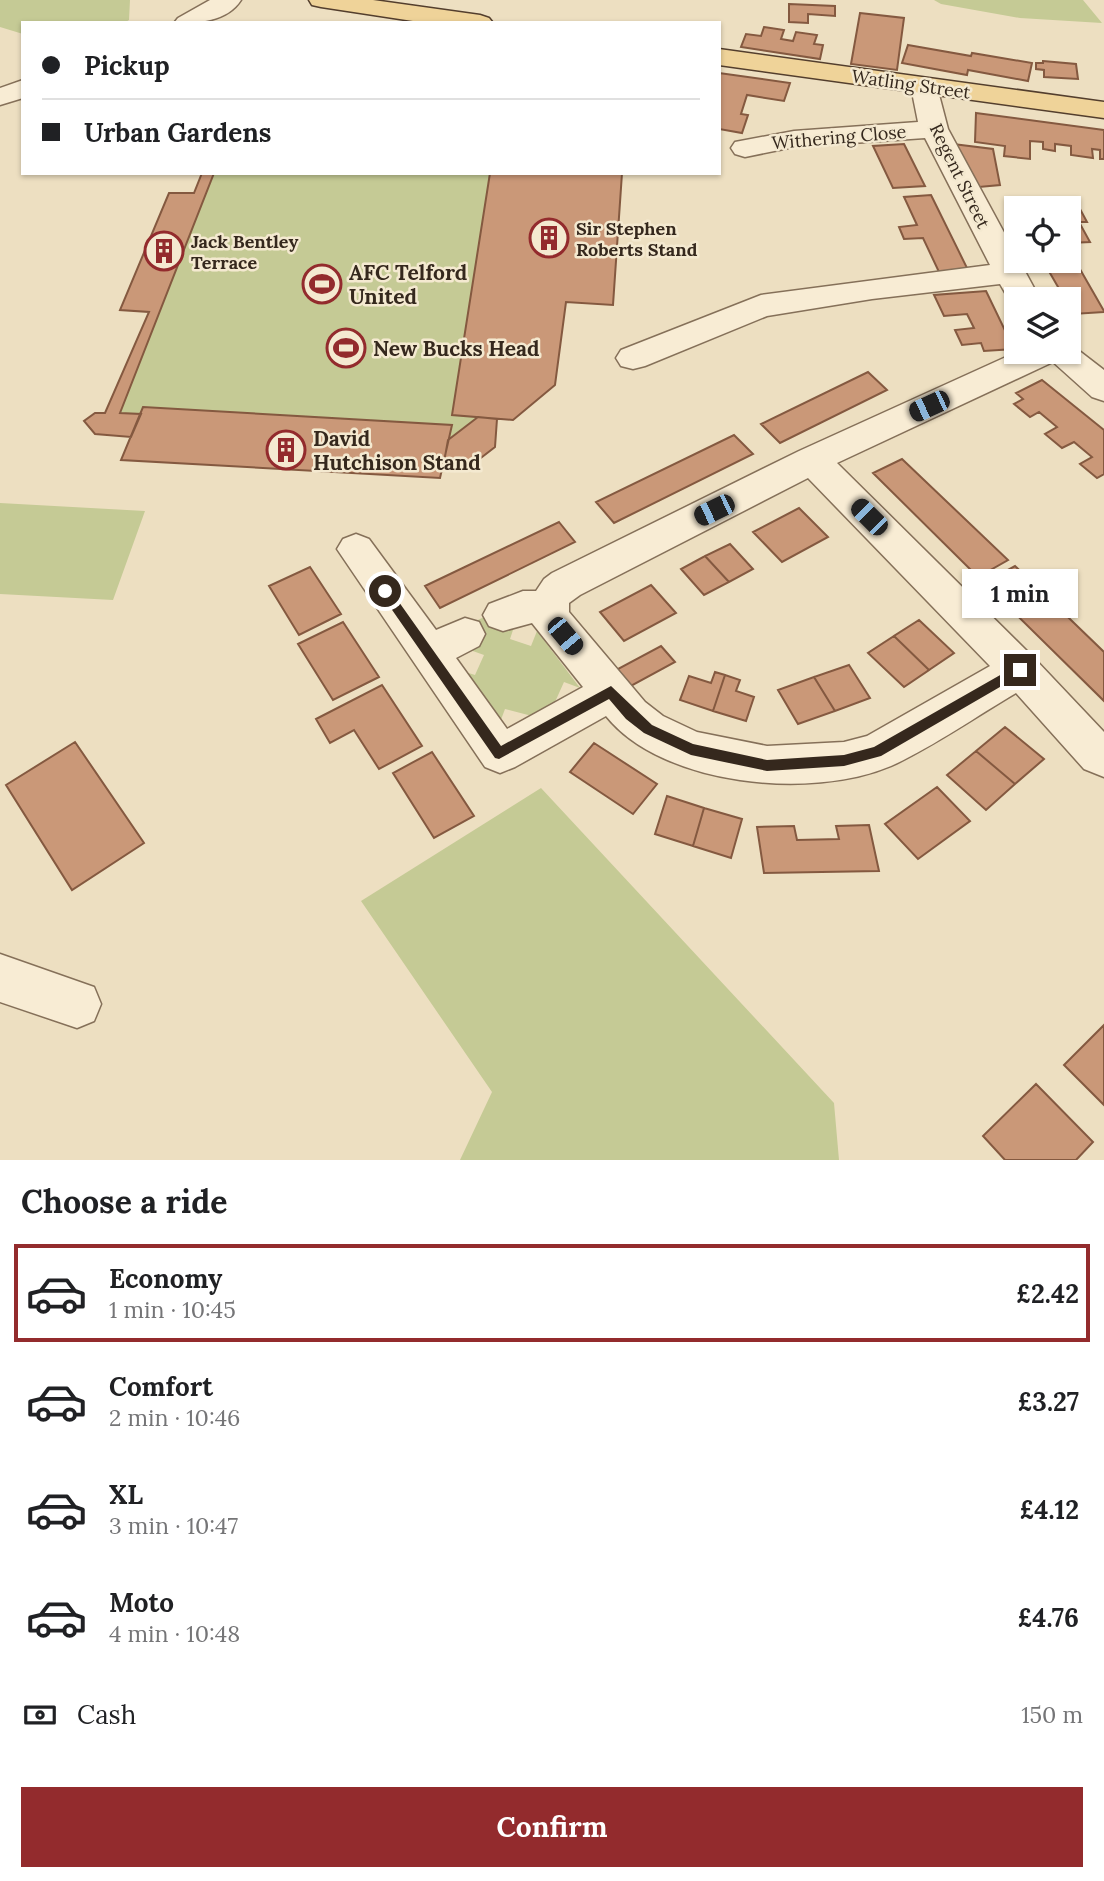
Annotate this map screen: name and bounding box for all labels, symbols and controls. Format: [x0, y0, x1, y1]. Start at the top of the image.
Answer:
text: Pickup [84, 49, 170, 82]
street label: Watling Street [850, 64, 972, 104]
text: Urban Gardens [84, 116, 271, 149]
street label: Withering Close [771, 120, 907, 154]
street label: Regent Street [925, 120, 995, 232]
map controls [1004, 196, 1081, 364]
button: locate [1004, 196, 1081, 273]
building icon: Sir Stephen Roberts Stand [528, 217, 570, 259]
place label: Sir Stephen Roberts Stand [576, 217, 698, 261]
building icon: Jack Bentley Terrace [143, 230, 185, 272]
place label: Jack Bentley Terrace [191, 230, 298, 274]
place label: AFC Telford United [349, 259, 467, 310]
sports icon: AFC Telford United [301, 263, 343, 305]
button: layers [1004, 287, 1081, 364]
sports icon: New Bucks Head [325, 327, 367, 369]
place label: New Bucks Head [373, 335, 540, 362]
car [906, 388, 953, 424]
place label: David Hutchison Stand [313, 425, 481, 476]
building icon: David Hutchison Stand [265, 429, 307, 471]
car [691, 491, 738, 529]
car [847, 495, 892, 539]
callout: 1 min [962, 568, 1078, 618]
route start [369, 575, 401, 607]
text: 1 min [991, 579, 1049, 608]
car [544, 613, 587, 659]
route end [1004, 654, 1036, 686]
text: Choose a ride [21, 1181, 228, 1222]
icon: car [25, 1262, 88, 1325]
text: Economy [109, 1262, 222, 1295]
text: £2.42 [1016, 1277, 1079, 1310]
text: 1 min · 10:45 [109, 1295, 236, 1324]
icon: car [25, 1370, 88, 1433]
text: Comfort [109, 1370, 213, 1403]
text: £3.27 [1017, 1385, 1079, 1418]
text: 2 min · 10:46 [109, 1403, 240, 1432]
icon: car [25, 1478, 88, 1541]
text: XL [109, 1478, 143, 1511]
text: £4.12 [1019, 1493, 1079, 1526]
text: 3 min · 10:47 [109, 1511, 238, 1540]
icon: car [25, 1586, 88, 1649]
text: Moto [109, 1586, 174, 1619]
text: £4.76 [1017, 1601, 1079, 1634]
text: 4 min · 10:48 [109, 1619, 240, 1648]
icon: cash [21, 1696, 59, 1734]
text: Cash [77, 1698, 136, 1731]
text: 150 m [1021, 1700, 1083, 1729]
button: Confirm [21, 1787, 1083, 1867]

